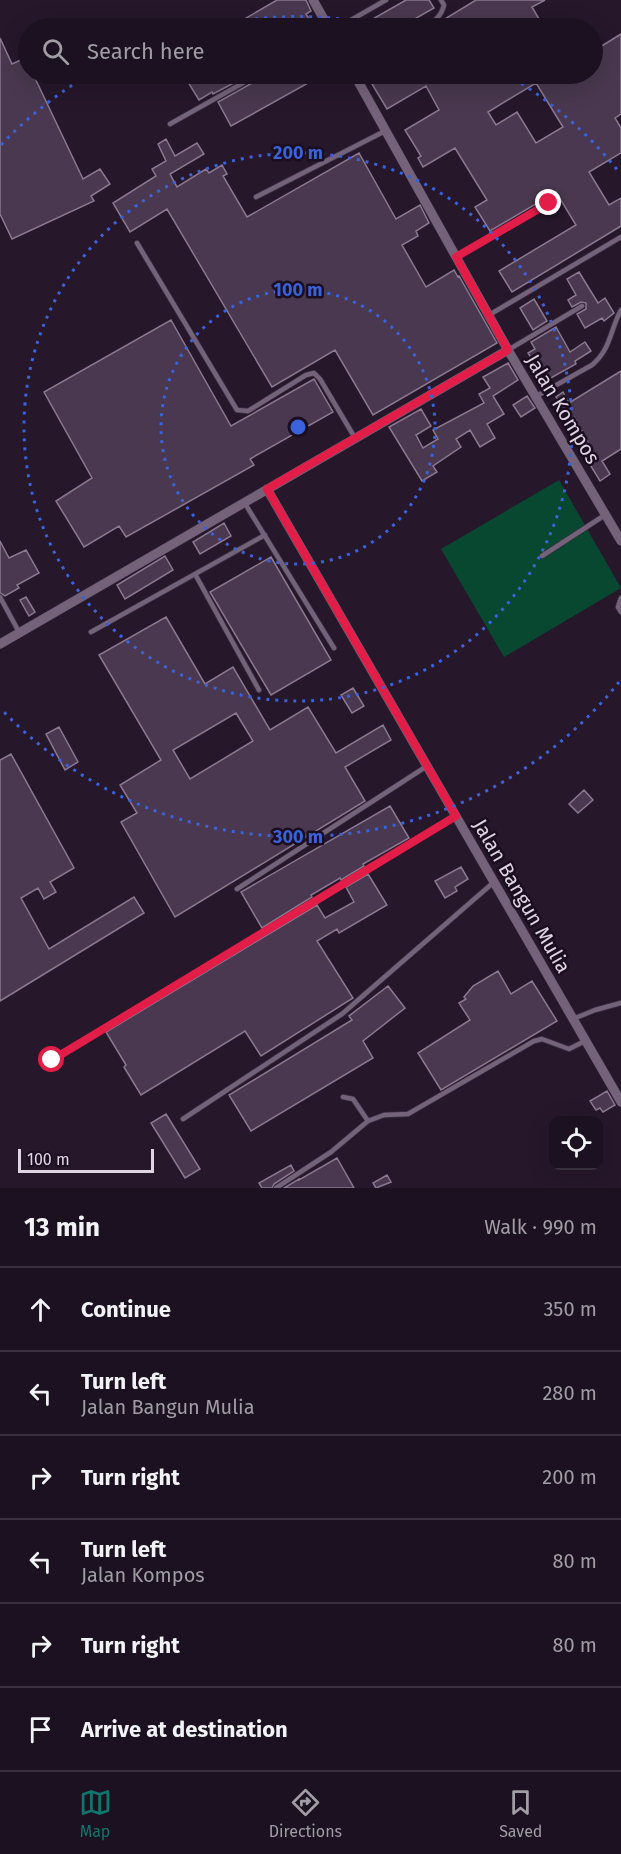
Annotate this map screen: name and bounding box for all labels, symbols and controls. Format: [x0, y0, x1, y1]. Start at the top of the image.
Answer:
search box [18, 18, 603, 84]
icon: search [39, 35, 72, 68]
text: Search here [87, 38, 205, 65]
text: 200 m [273, 142, 323, 164]
route end [535, 189, 561, 215]
text: 100 m [274, 279, 322, 301]
street label: Jalan Kompos [521, 350, 605, 468]
centre of rings [288, 417, 308, 437]
street label: Jalan Bangun Mulia [468, 815, 576, 977]
text: 300 m [272, 826, 323, 848]
route start [38, 1046, 64, 1072]
map controls [549, 1116, 603, 1170]
button: locate [549, 1116, 603, 1170]
scale bar [18, 1146, 154, 1174]
text: 100 m [27, 1150, 70, 1169]
text: 13 min [24, 1212, 100, 1243]
text: Walk · 990 m [484, 1215, 597, 1239]
icon: ahead [24, 1293, 57, 1326]
text: Continue [81, 1296, 171, 1323]
text: 350 m [543, 1297, 597, 1321]
text: Turn left [81, 1368, 166, 1395]
icon: left [24, 1377, 57, 1410]
text: 280 m [542, 1381, 597, 1405]
text: Jalan Bangun Mulia [81, 1395, 255, 1419]
icon: right [24, 1461, 57, 1494]
text: Turn right [81, 1464, 180, 1491]
text: 200 m [542, 1465, 597, 1489]
text: Turn left [81, 1536, 166, 1563]
icon: left [24, 1545, 57, 1578]
text: 80 m [552, 1549, 597, 1573]
text: Jalan Kompos [81, 1563, 205, 1587]
icon: right [24, 1629, 57, 1662]
text: Turn right [81, 1632, 180, 1659]
text: 80 m [552, 1633, 597, 1657]
icon: arrive [24, 1713, 57, 1746]
text: Arrive at destination [81, 1716, 288, 1743]
tab: Map [79, 1786, 112, 1841]
tab: Directions [269, 1786, 342, 1841]
tab: Saved [499, 1786, 542, 1841]

